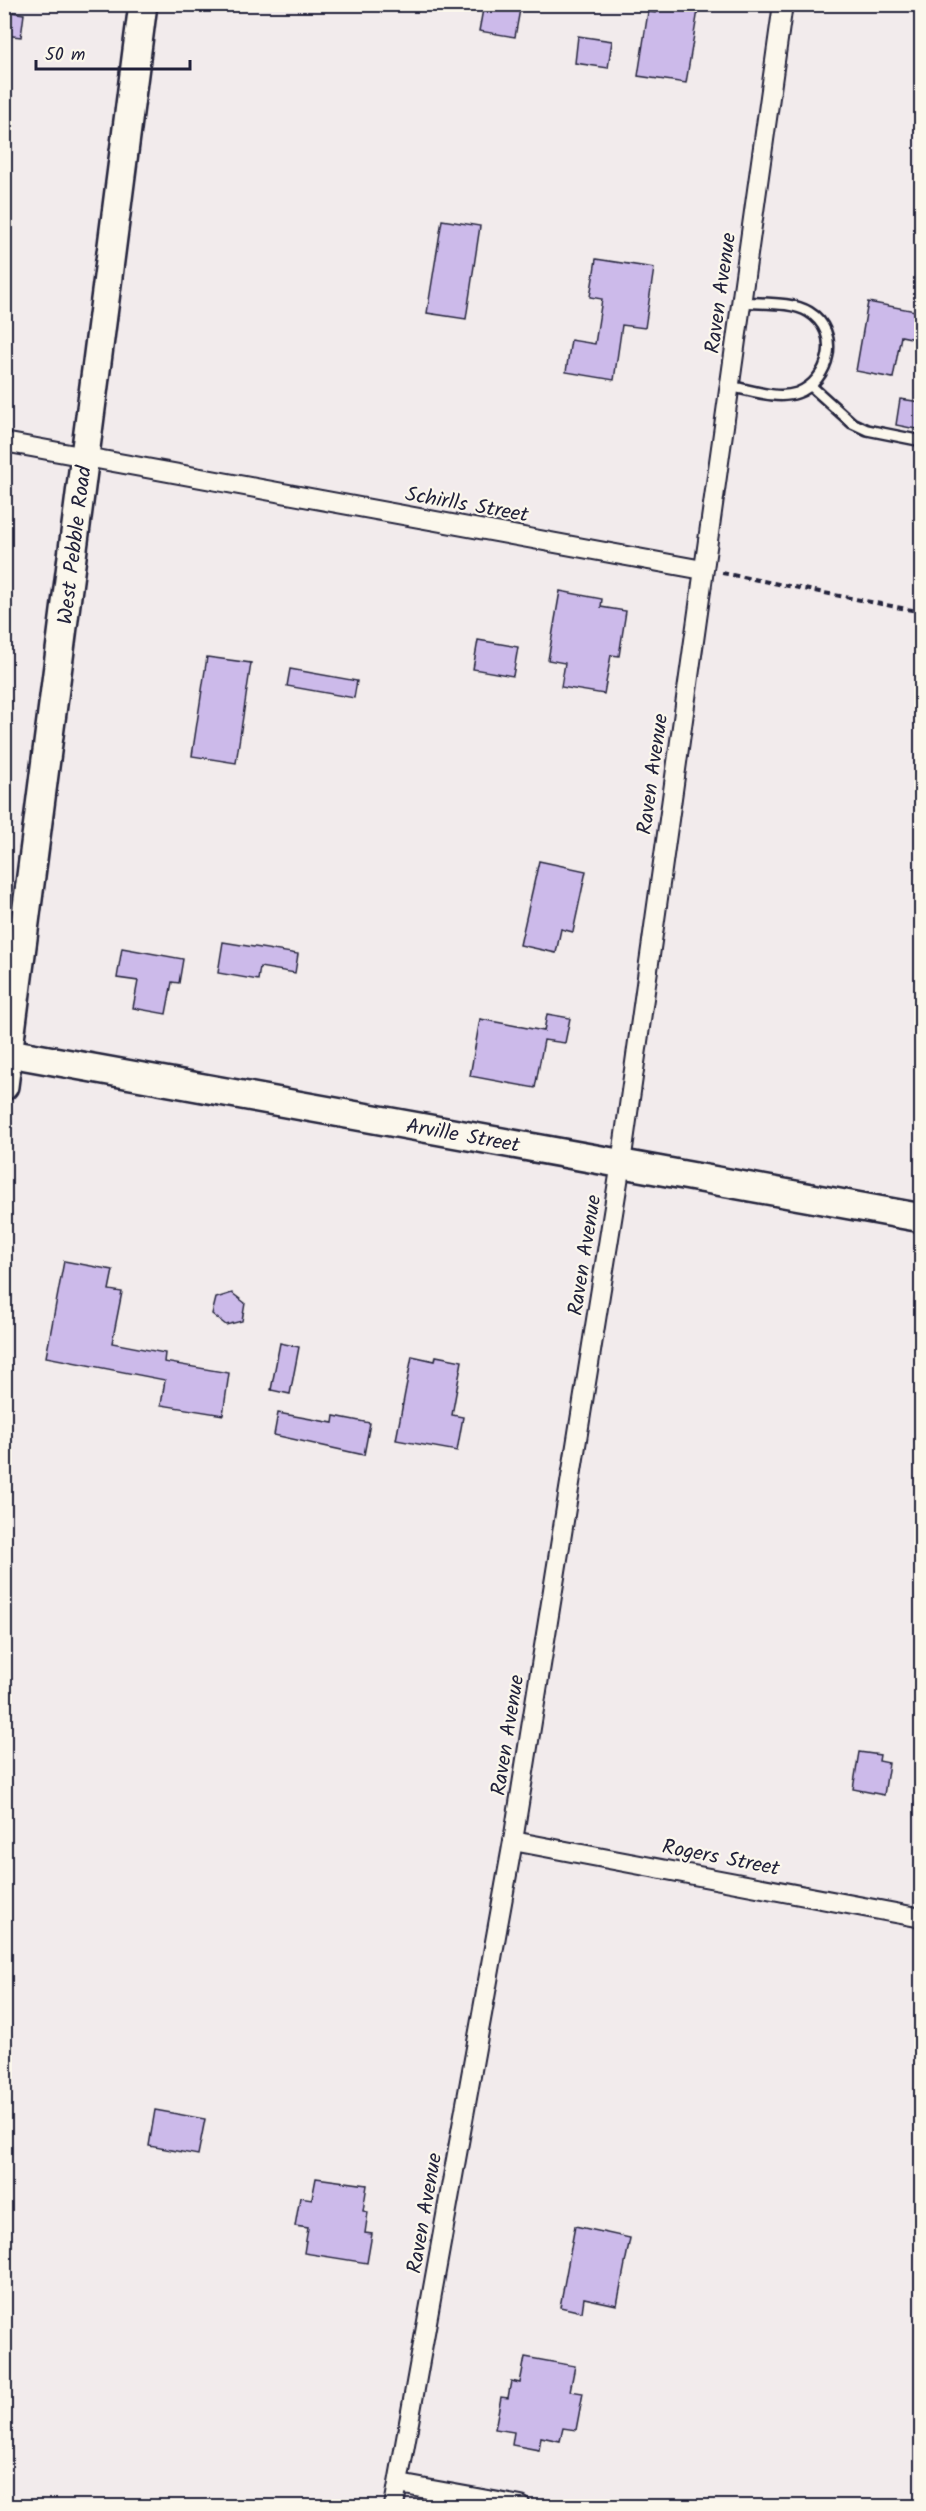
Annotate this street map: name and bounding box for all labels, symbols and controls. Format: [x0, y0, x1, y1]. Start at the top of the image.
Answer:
scale bar [36, 33, 190, 71]
text: 50 m [45, 41, 85, 70]
street label: Raven Avenue [697, 230, 746, 356]
street label: West Pebble Road [49, 464, 102, 626]
street label: Schirlls Street [403, 478, 532, 533]
street label: Raven Avenue [629, 711, 678, 837]
street label: Arville Street [403, 1110, 523, 1163]
street label: Raven Avenue [560, 1192, 611, 1318]
street label: Raven Avenue [483, 1672, 534, 1798]
street label: Rogers Street [659, 1831, 783, 1886]
street label: Raven Avenue [399, 2150, 452, 2276]

